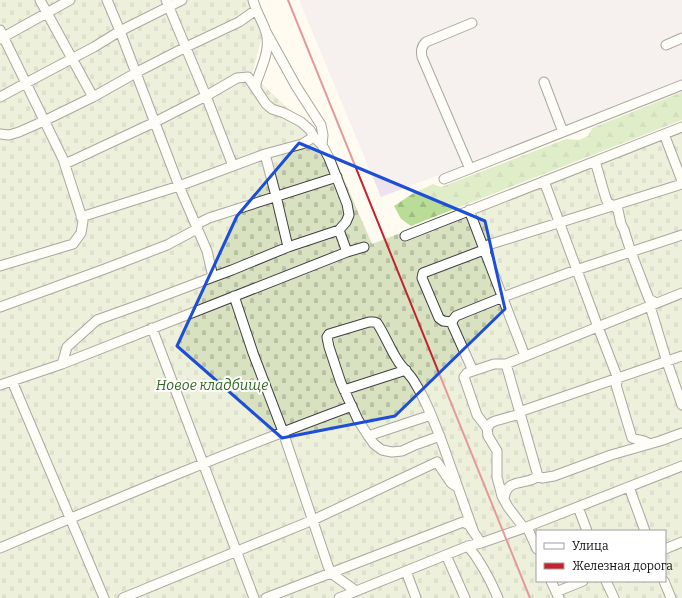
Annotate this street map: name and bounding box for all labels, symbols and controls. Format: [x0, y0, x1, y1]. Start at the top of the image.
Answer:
park label: Новое кладбище [156, 377, 268, 394]
legend [536, 530, 666, 582]
text: Улица [572, 539, 609, 553]
text: Железная дорога [572, 559, 673, 573]

